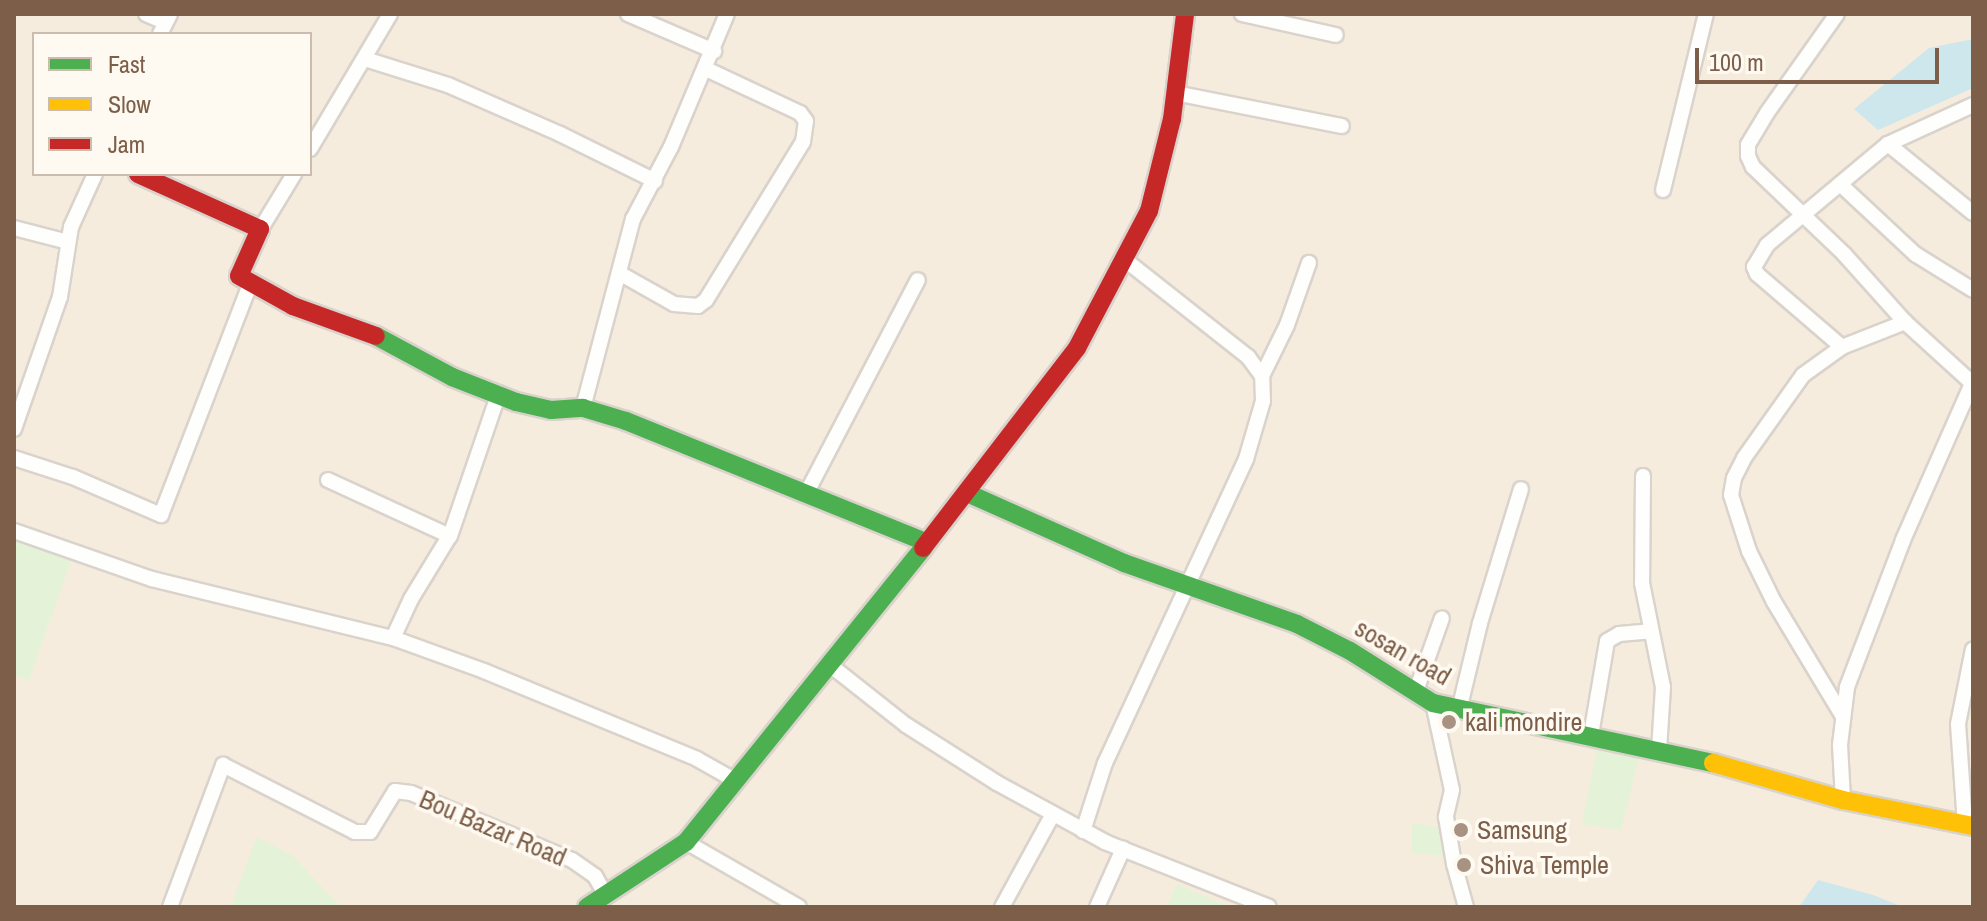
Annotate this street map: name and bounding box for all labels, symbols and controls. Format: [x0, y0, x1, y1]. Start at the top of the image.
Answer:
legend [32, 32, 312, 176]
scale bar [1699, 32, 1943, 82]
text: 100 m [1709, 46, 1764, 78]
text: Fast [108, 48, 145, 80]
text: Slow [108, 88, 151, 120]
text: Jam [108, 128, 145, 160]
street label: sosan road [1350, 612, 1456, 692]
place label: kali mondire [1465, 706, 1582, 738]
marker: kali mondire [1440, 713, 1458, 731]
street label: Bou Bazar Road [415, 783, 571, 873]
place label: Samsung [1477, 814, 1567, 846]
marker: Samsung [1452, 821, 1470, 839]
place label: Shiva Temple [1480, 849, 1609, 881]
marker: Shiva Temple [1455, 856, 1473, 874]

